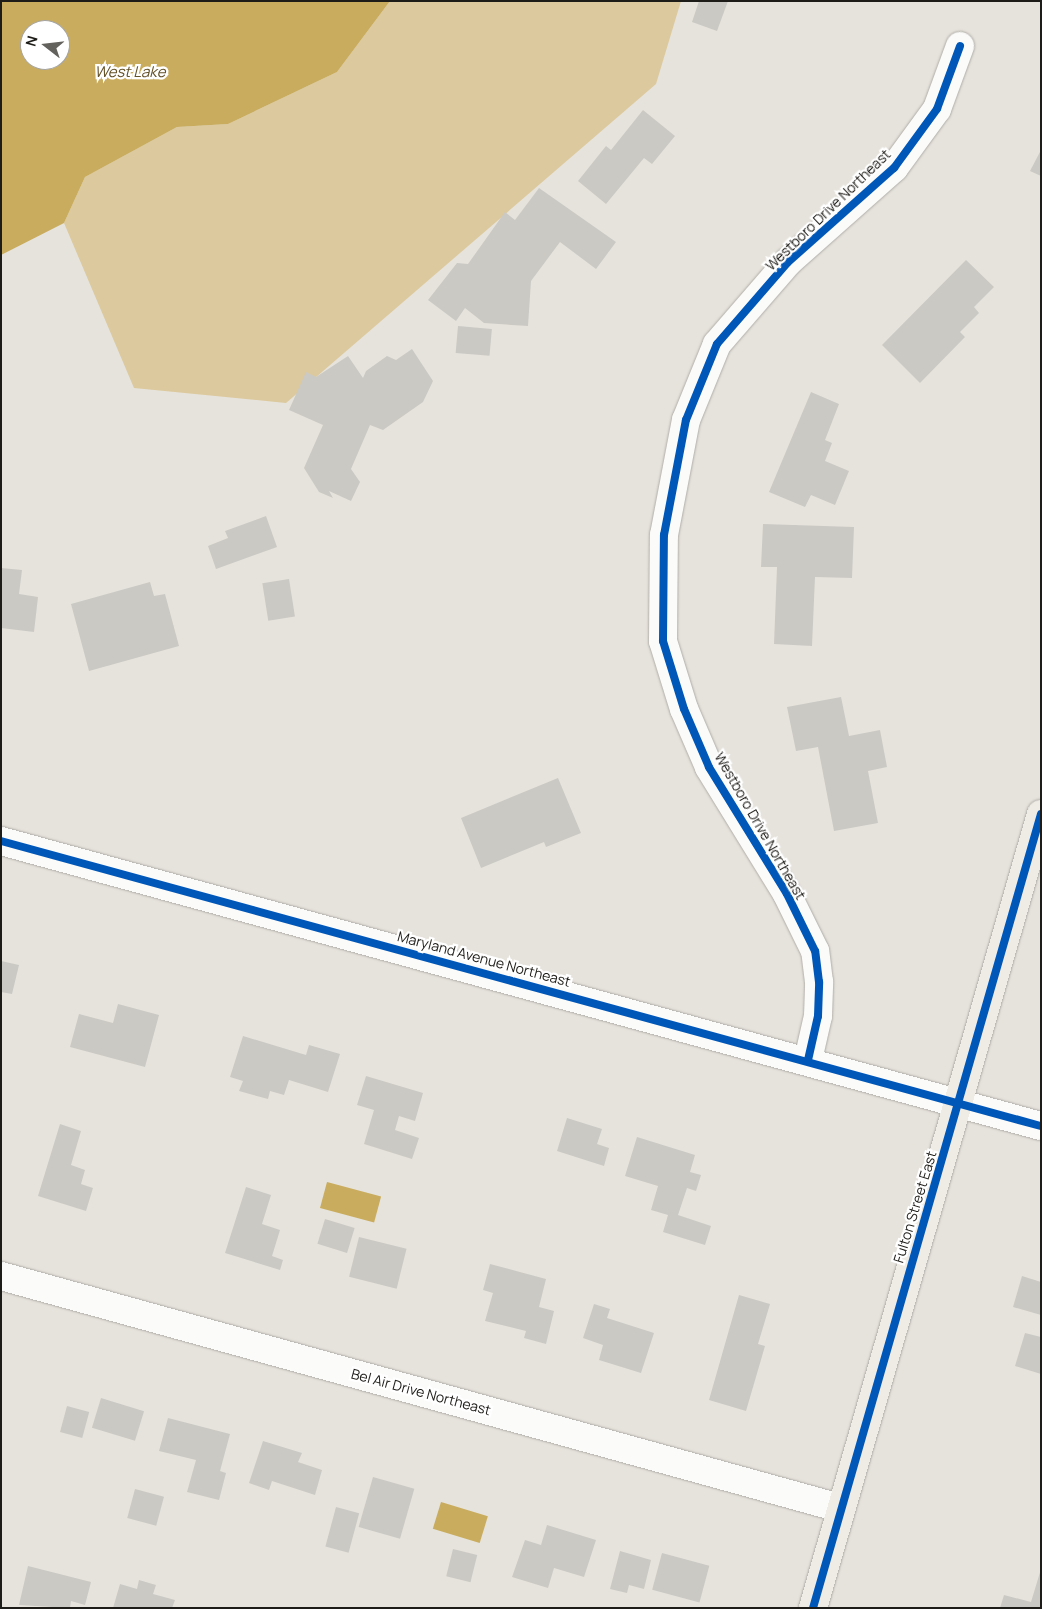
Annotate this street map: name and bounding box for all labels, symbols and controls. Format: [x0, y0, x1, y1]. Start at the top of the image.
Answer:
north arrow [20, 20, 70, 70]
text: N [21, 34, 42, 48]
water label: West Lake [95, 63, 165, 81]
street label: Westboro Drive Northeast [762, 146, 894, 274]
street label: Westboro Drive Northeast [711, 749, 809, 903]
street label: Maryland Avenue Northeast [396, 928, 572, 990]
street label: Fulton Street East [890, 1149, 940, 1265]
street label: Bel Air Drive Northeast [349, 1365, 493, 1419]

